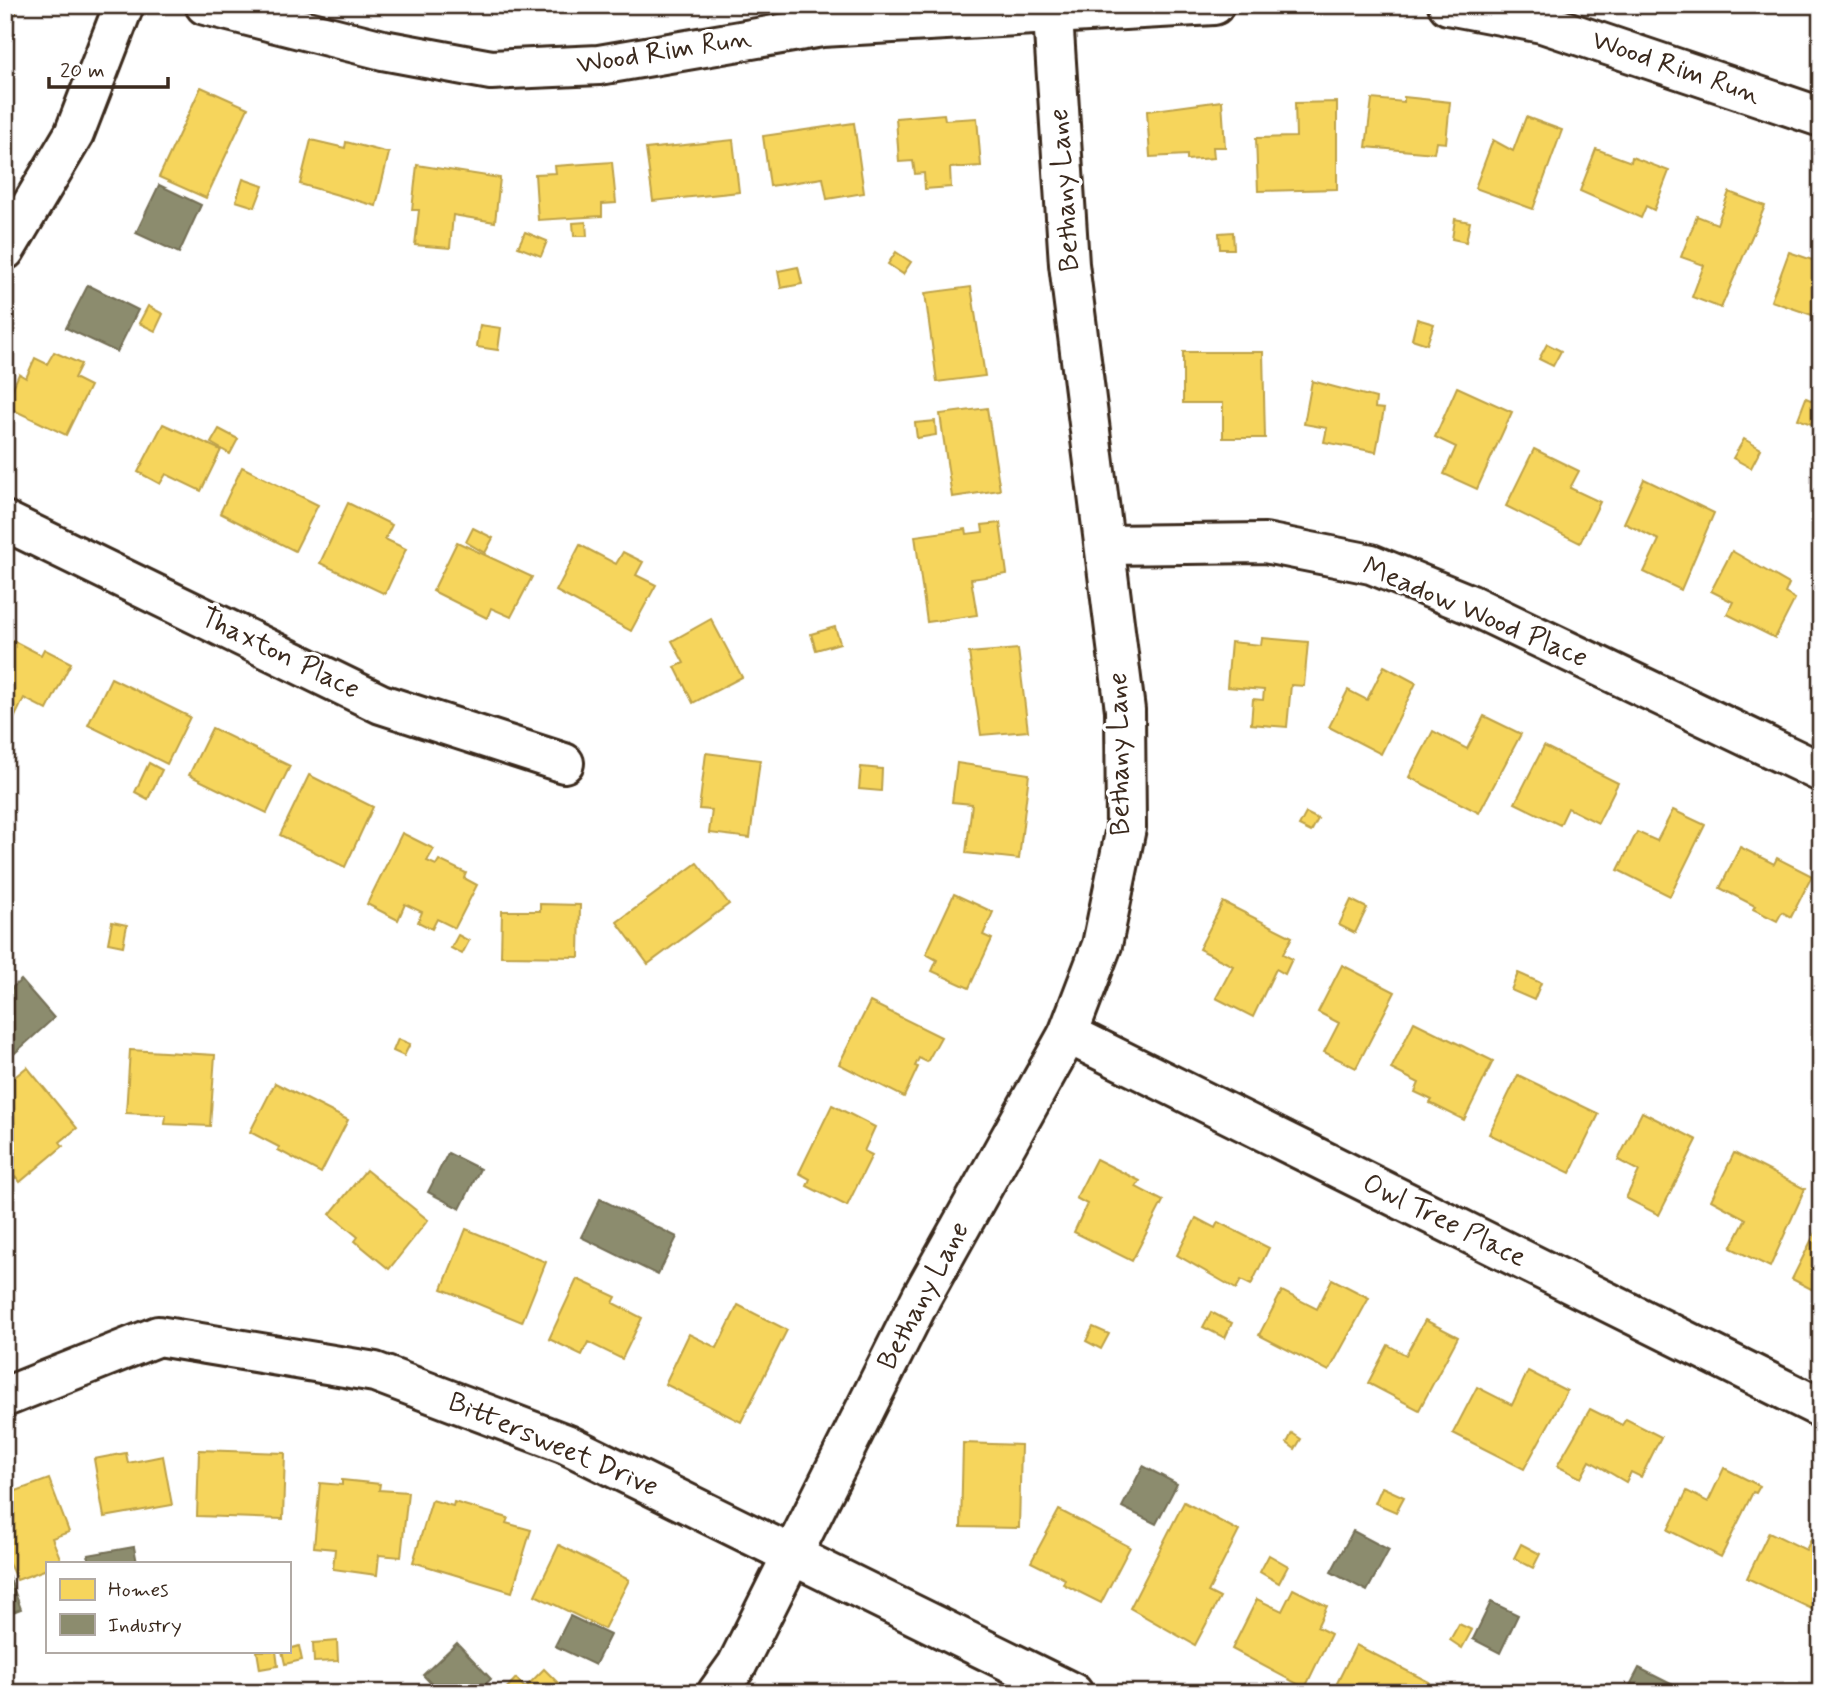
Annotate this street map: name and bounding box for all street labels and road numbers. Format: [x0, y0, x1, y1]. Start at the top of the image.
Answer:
street label: Wood Rim Run [574, 20, 754, 84]
street label: Wood Rim Run [1587, 22, 1765, 114]
street label: Bethany Lane [1041, 107, 1089, 273]
street label: Meadow Wood Place [1357, 549, 1593, 677]
street label: Thaxton Place [194, 599, 366, 709]
street label: Bethany Lane [1100, 672, 1140, 836]
street label: Owl Tree Place [1356, 1165, 1532, 1277]
street label: Bethany Lane [869, 1215, 979, 1377]
street label: Bittersweet Drive [442, 1384, 664, 1506]

